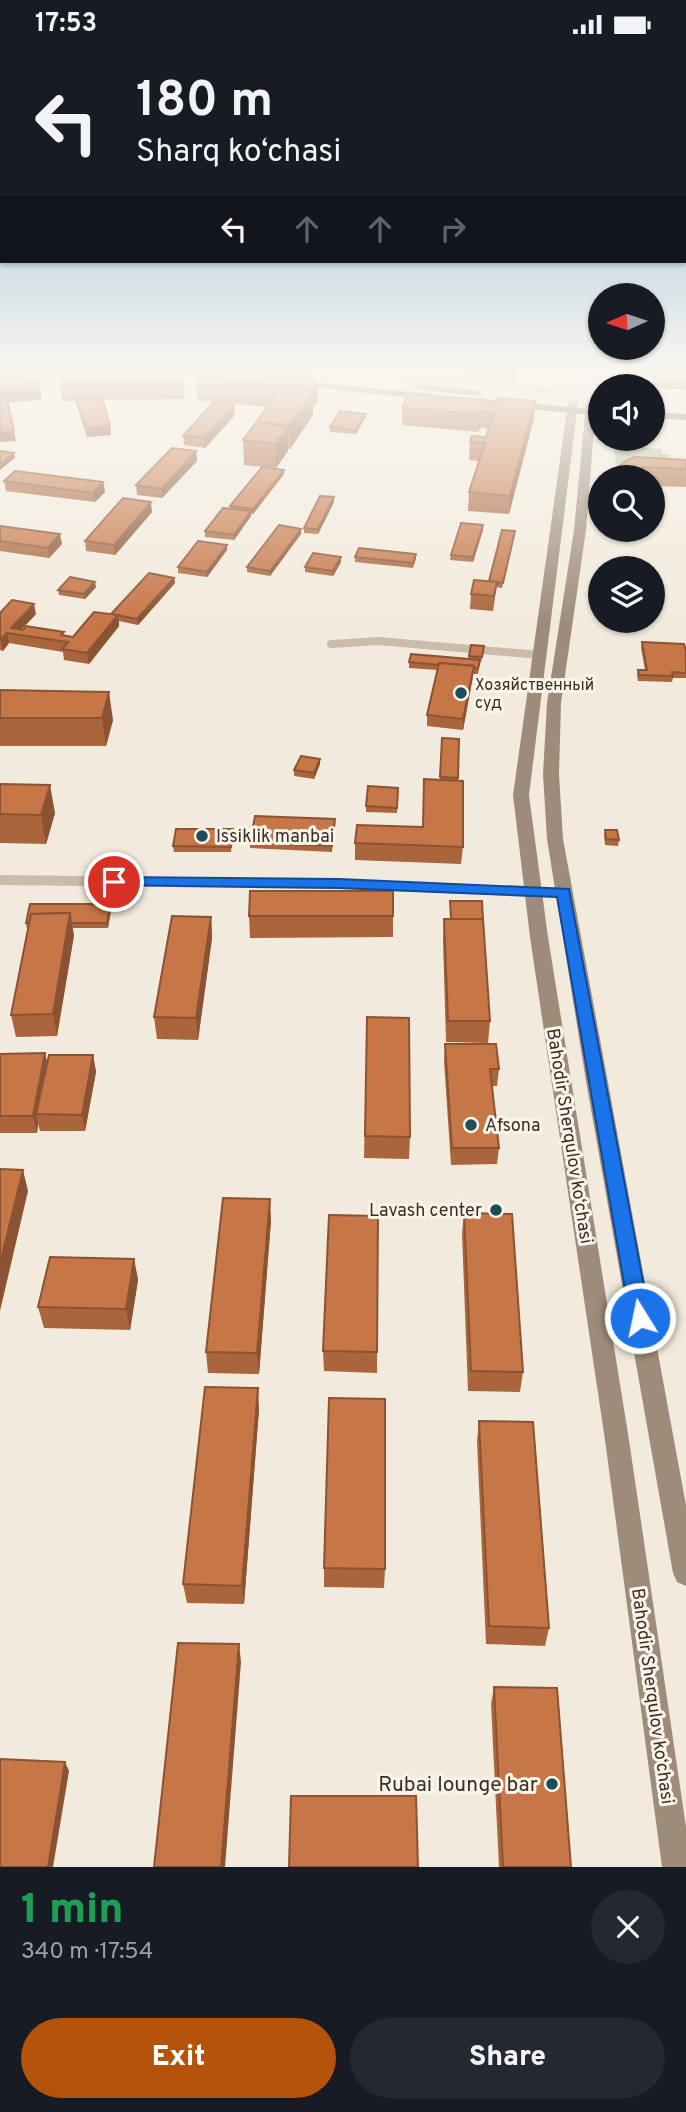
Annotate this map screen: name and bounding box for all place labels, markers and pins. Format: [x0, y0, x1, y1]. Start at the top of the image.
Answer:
place label: Хозяйственный суд [475, 676, 594, 714]
marker: Хозяйственный суд [453, 685, 469, 701]
place label: Issiklik manbai [216, 826, 334, 849]
marker: Issiklik manbai [194, 828, 210, 844]
pin [84, 852, 144, 912]
place label: Afsona [485, 1115, 541, 1138]
marker: Afsona [463, 1117, 479, 1133]
place label: Lavash center [369, 1200, 482, 1223]
marker: Lavash center [488, 1202, 504, 1218]
place label: Rubai lounge bar [378, 1772, 538, 1799]
marker: Rubai lounge bar [544, 1776, 560, 1792]

